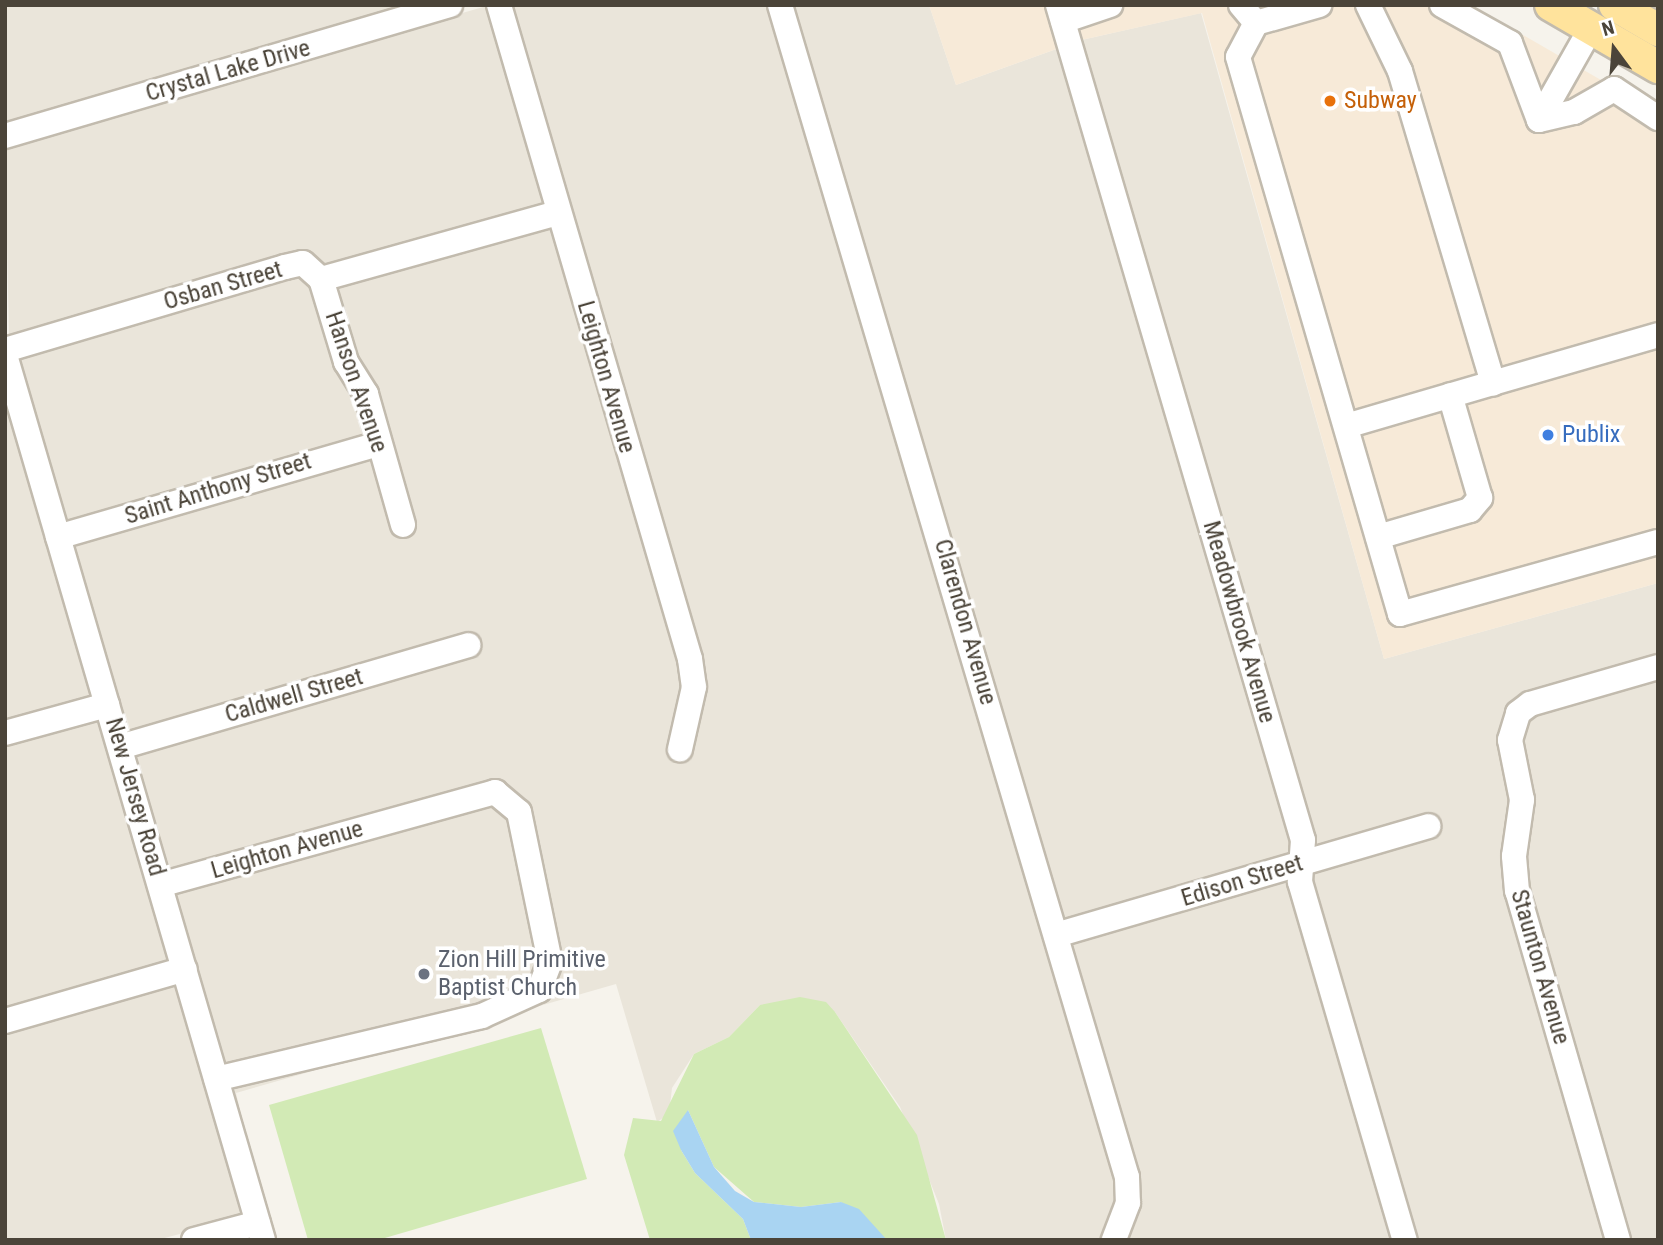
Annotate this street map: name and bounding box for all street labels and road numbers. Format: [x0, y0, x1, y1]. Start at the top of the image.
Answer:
street label: Crystal Lake Drive [142, 34, 314, 108]
street label: Osban Street [160, 255, 286, 317]
street label: Leighton Avenue [571, 298, 641, 456]
street label: Hanson Avenue [318, 308, 394, 456]
street label: Saint Anthony Street [121, 447, 315, 531]
street label: Meadowbrook Avenue [1196, 518, 1282, 726]
street label: Clarendon Avenue [928, 536, 1002, 708]
street label: Caldwell Street [222, 663, 366, 729]
street label: New Jersey Road [99, 715, 171, 879]
street label: Leighton Avenue [208, 815, 366, 885]
street label: Edison Street [1178, 849, 1306, 913]
street label: Staunton Avenue [1504, 886, 1576, 1048]

